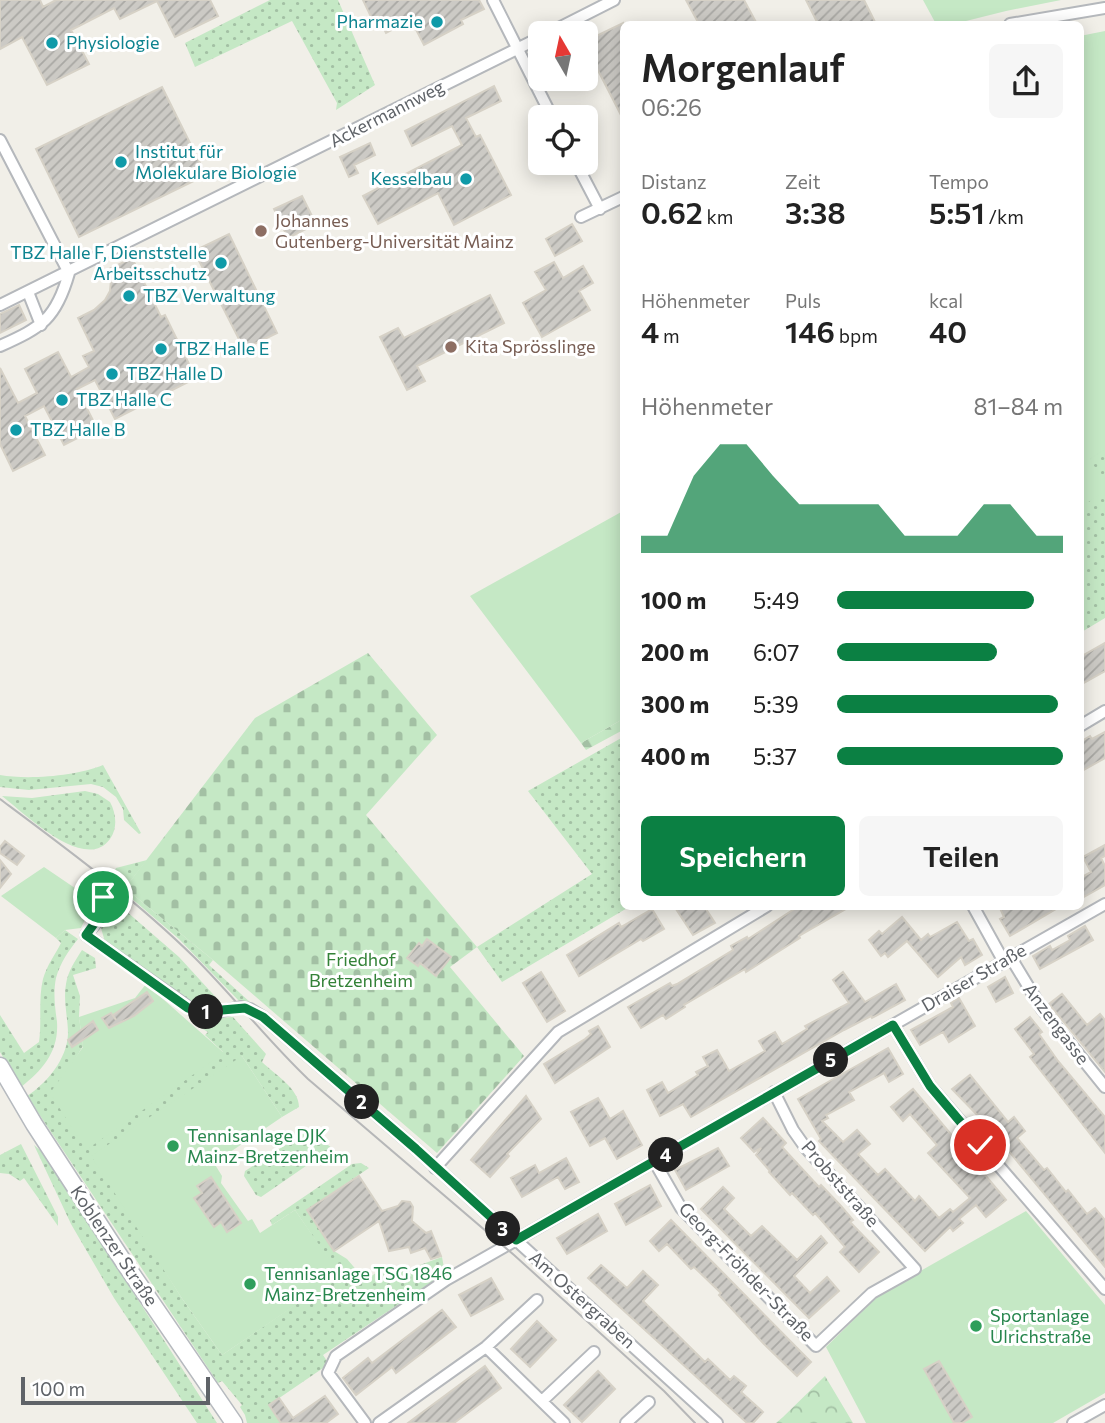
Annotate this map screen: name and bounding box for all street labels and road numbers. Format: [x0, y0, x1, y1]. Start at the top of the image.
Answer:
street label: Ackermannweg [325, 75, 448, 151]
street label: Draiser Straße [917, 938, 1030, 1016]
street label: Anzengasse [1019, 978, 1095, 1068]
street label: Probststraße [797, 1136, 884, 1231]
street label: Koblenzer Straße [66, 1181, 163, 1310]
street label: Georg-Fröhder-Straße [675, 1197, 819, 1345]
street label: Am Ostergraben [525, 1246, 640, 1353]

